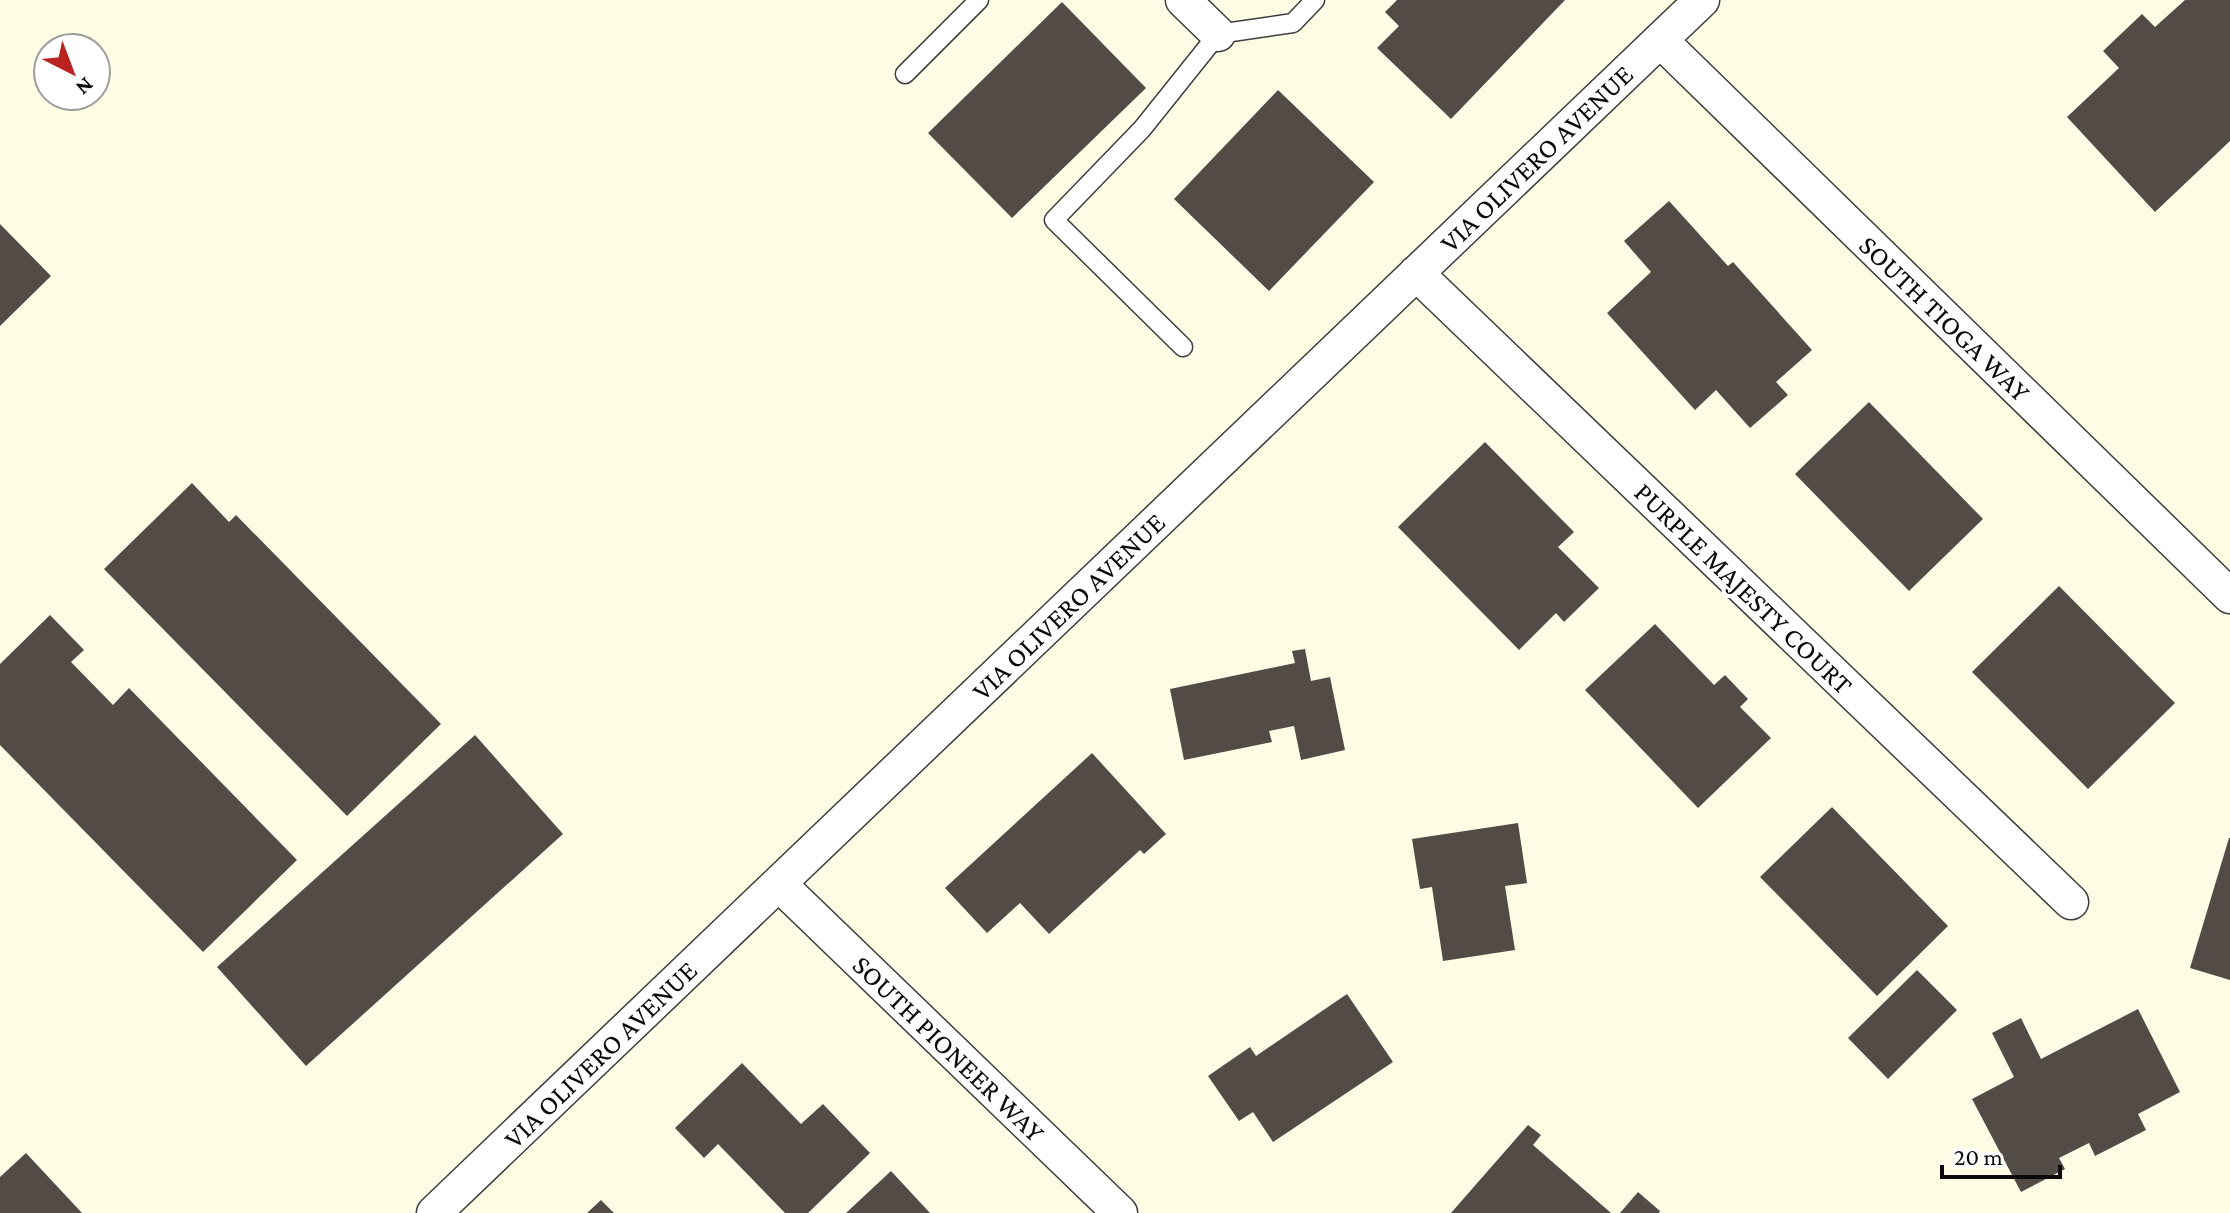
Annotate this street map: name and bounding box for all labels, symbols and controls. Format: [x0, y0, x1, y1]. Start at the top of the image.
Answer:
north arrow [32, 32, 112, 112]
street label: VIA OLIVERO AVENUE [1434, 58, 1639, 258]
text: N [71, 72, 99, 101]
street label: SOUTH TIOGA WAY [1853, 229, 2036, 408]
street label: PURPLE MAJESTY COURT [1628, 476, 1859, 700]
street label: VIA OLIVERO AVENUE [966, 506, 1171, 706]
street label: SOUTH PIONEER WAY [847, 949, 1051, 1148]
street label: VIA OLIVERO AVENUE [498, 954, 703, 1154]
scale bar [1942, 1129, 2060, 1179]
text: 20 m [1954, 1143, 2003, 1170]

